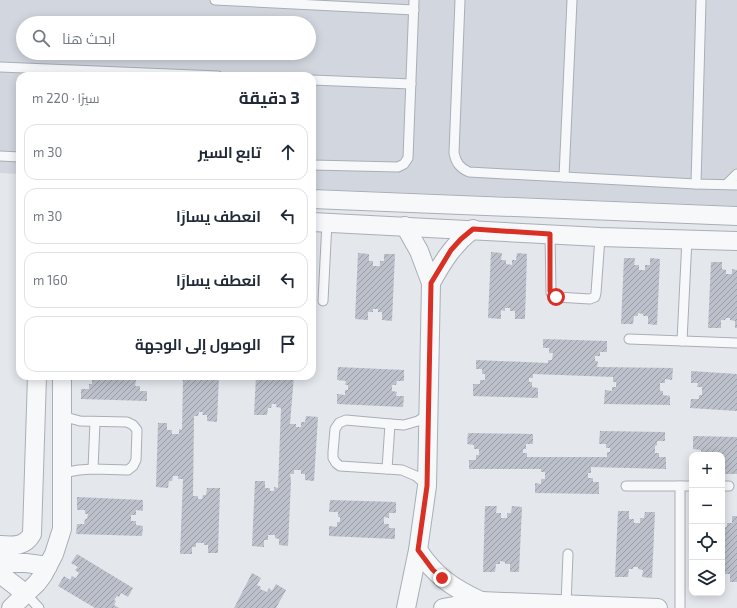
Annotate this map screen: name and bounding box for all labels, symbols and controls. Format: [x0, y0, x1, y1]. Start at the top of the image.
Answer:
search box [16, 16, 316, 60]
icon: search [30, 27, 52, 49]
text: ابحث هنا [62, 29, 115, 47]
text: 3 دقيقة [239, 87, 300, 107]
text: سيرًا · 220 m [32, 90, 100, 106]
icon: ahead [277, 141, 299, 163]
text: تابع السير [198, 143, 261, 161]
text: 30 m [33, 144, 62, 160]
icon: left [277, 205, 299, 227]
text: انعطف يسارًا [176, 207, 261, 225]
text: 30 m [33, 208, 62, 224]
icon: left [277, 269, 299, 291]
text: انعطف يسارًا [176, 271, 261, 289]
text: 160 m [33, 272, 68, 288]
route start [547, 288, 565, 306]
icon: arrive [277, 333, 299, 355]
text: الوصول إلى الوجهة [135, 335, 261, 353]
map controls [689, 452, 725, 596]
button: + [689, 452, 725, 488]
button: − [689, 488, 725, 524]
button: locate [689, 524, 725, 560]
button: layers [689, 560, 725, 596]
route end [433, 569, 451, 587]

